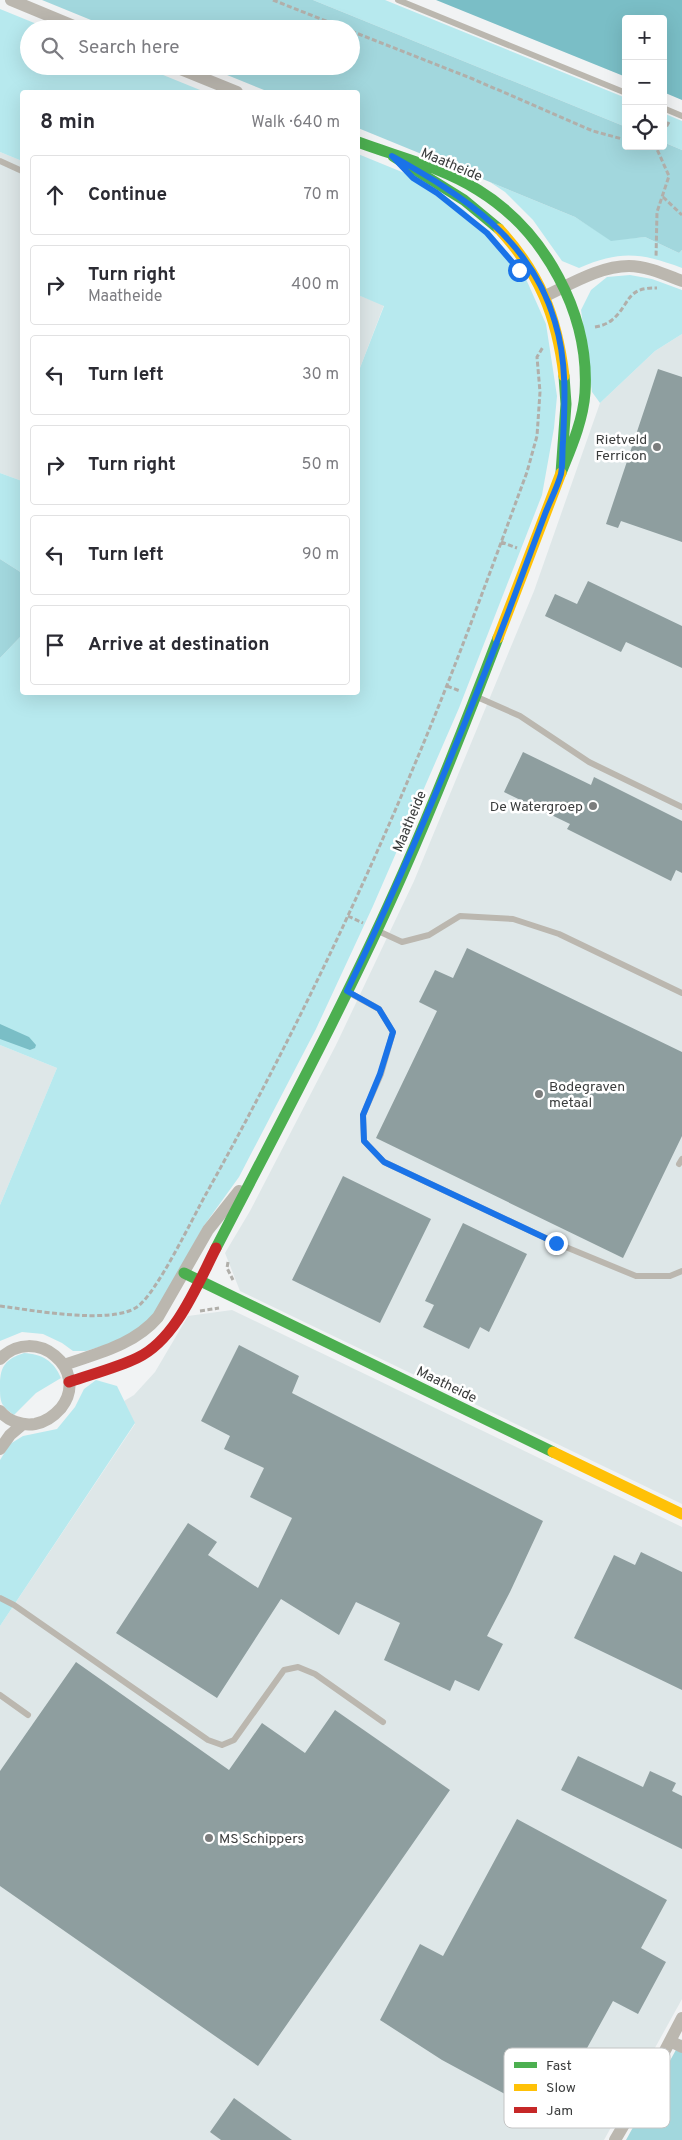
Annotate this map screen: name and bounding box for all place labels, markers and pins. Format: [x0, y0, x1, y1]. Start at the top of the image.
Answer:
place label: Rietveld Ferricon [596, 432, 647, 465]
marker: Rietveld Ferricon [651, 441, 663, 453]
place label: De Watergroep [490, 799, 583, 816]
marker: De Watergroep [587, 800, 599, 812]
place label: Bodegraven metaal [549, 1079, 625, 1112]
marker: Bodegraven metaal [533, 1088, 545, 1100]
place label: MS Schippers [219, 1831, 304, 1848]
marker: MS Schippers [203, 1832, 215, 1844]

